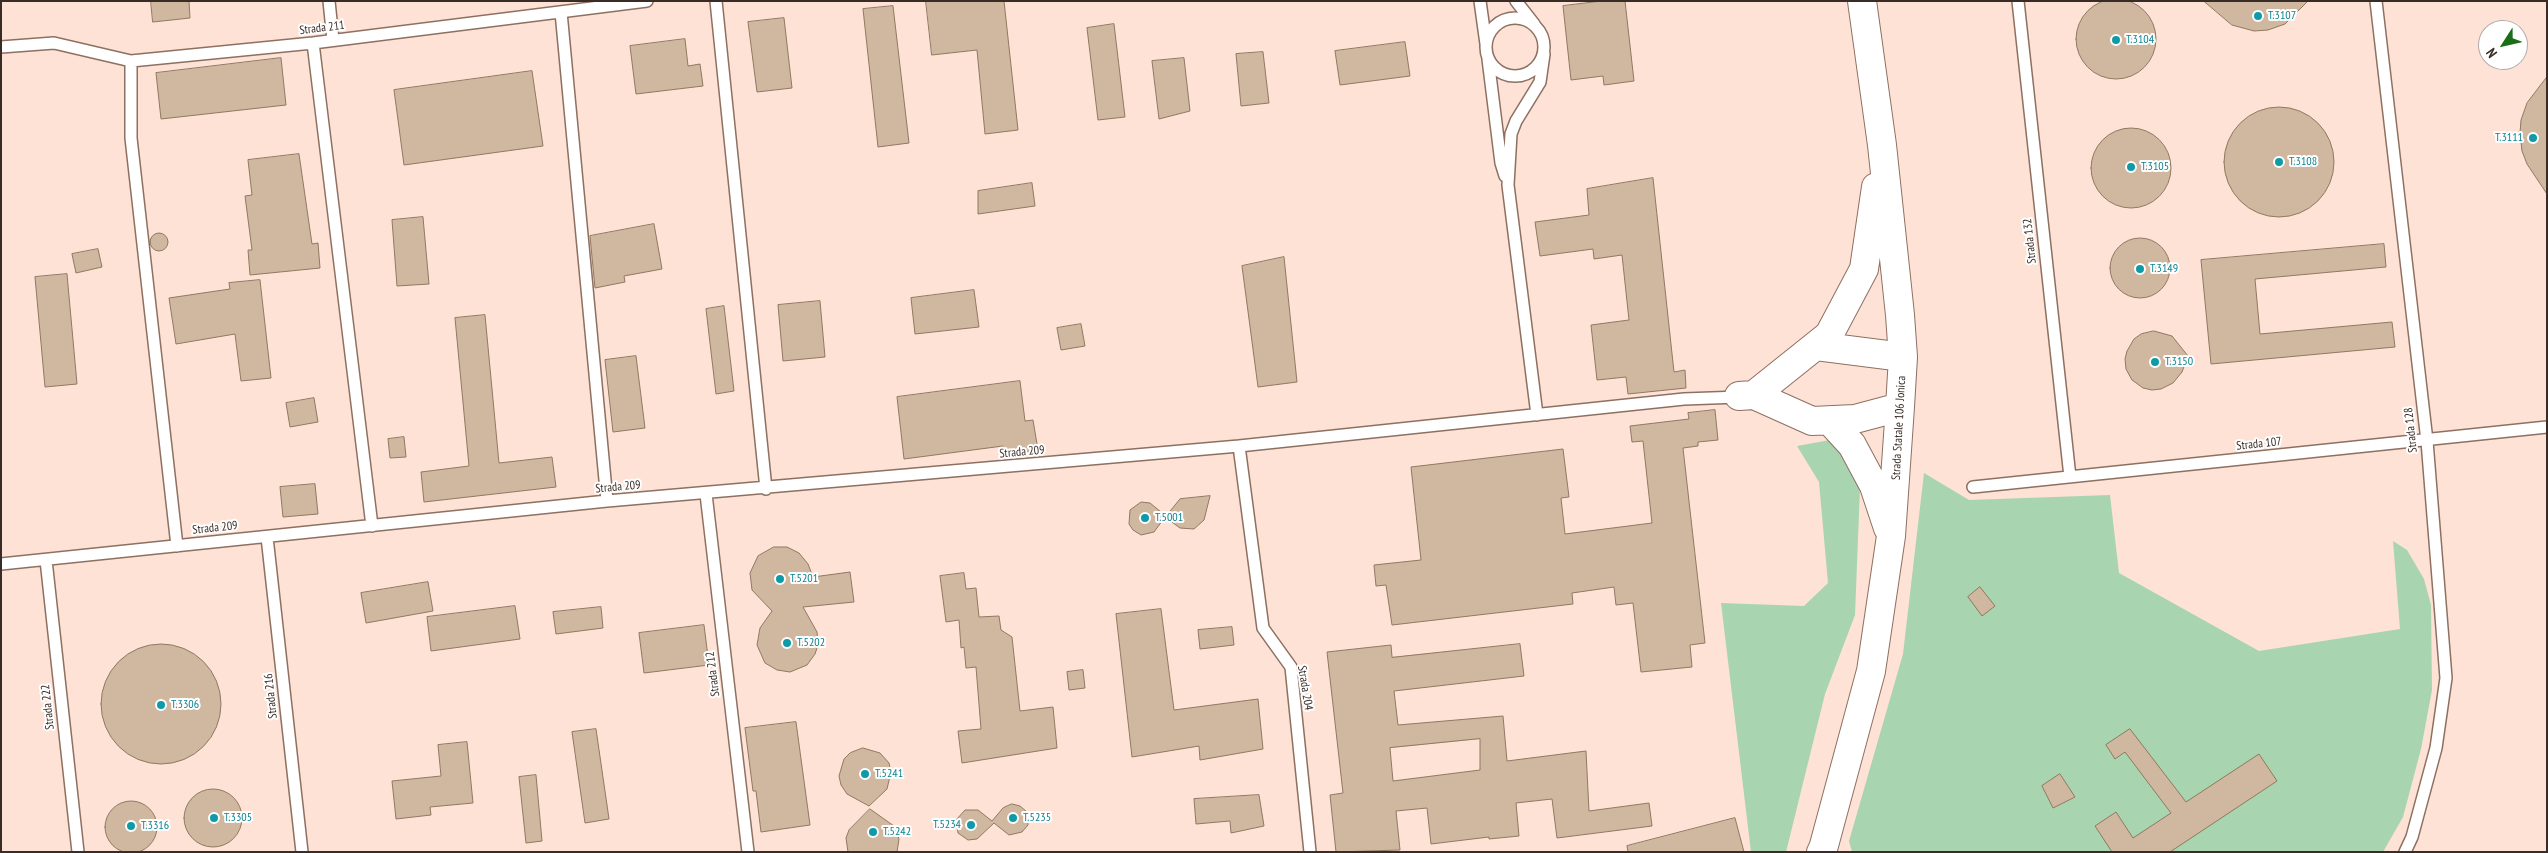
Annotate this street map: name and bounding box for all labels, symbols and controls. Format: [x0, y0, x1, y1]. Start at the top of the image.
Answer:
place label: T.3107 [2268, 9, 2296, 23]
marker: T.3107 [2252, 10, 2264, 22]
street label: Strada 211 [299, 18, 345, 38]
north arrow [2478, 20, 2528, 70]
place label: T.3104 [2126, 33, 2154, 47]
marker: T.3104 [2110, 34, 2122, 46]
text: N [2482, 45, 2501, 61]
place label: T.3111 [2495, 131, 2523, 145]
marker: T.3111 [2527, 132, 2539, 144]
place label: T.3108 [2289, 155, 2317, 169]
marker: T.3108 [2273, 156, 2285, 168]
place label: T.3105 [2141, 160, 2169, 174]
marker: T.3105 [2125, 161, 2137, 173]
street label: Strada 132 [2020, 218, 2040, 264]
place label: T.3149 [2150, 262, 2178, 276]
marker: T.3149 [2134, 263, 2146, 275]
place label: T.3150 [2165, 355, 2193, 369]
marker: T.3150 [2149, 356, 2161, 368]
street label: Strada Statale 106 Jonica [1889, 375, 1909, 481]
street label: Strada 128 [2401, 407, 2421, 453]
street label: Strada 107 [2236, 434, 2282, 454]
street label: Strada 209 [999, 443, 1045, 461]
street label: Strada 209 [595, 478, 641, 496]
place label: T.5001 [1155, 511, 1183, 525]
marker: T.5001 [1139, 512, 1151, 524]
street label: Strada 209 [192, 518, 238, 538]
place label: T.5201 [790, 572, 818, 586]
marker: T.5201 [774, 573, 786, 585]
place label: T.5202 [797, 636, 825, 650]
marker: T.5202 [781, 637, 793, 649]
street label: Strada 212 [703, 651, 723, 697]
street label: Strada 204 [1294, 665, 1316, 711]
street label: Strada 216 [261, 673, 281, 719]
street label: Strada 222 [38, 684, 58, 730]
place label: T.3306 [171, 698, 199, 712]
marker: T.3306 [155, 699, 167, 711]
place label: T.5241 [875, 767, 903, 781]
marker: T.5241 [859, 768, 871, 780]
place label: T.3305 [224, 811, 252, 825]
place label: T.5235 [1023, 811, 1051, 825]
marker: T.3305 [208, 812, 220, 824]
marker: T.5235 [1007, 812, 1019, 824]
place label: T.5234 [933, 818, 961, 832]
place label: T.3316 [141, 819, 169, 833]
marker: T.5234 [965, 819, 977, 831]
marker: T.3316 [125, 820, 137, 832]
place label: T.5242 [883, 825, 911, 839]
marker: T.5242 [867, 826, 879, 838]

